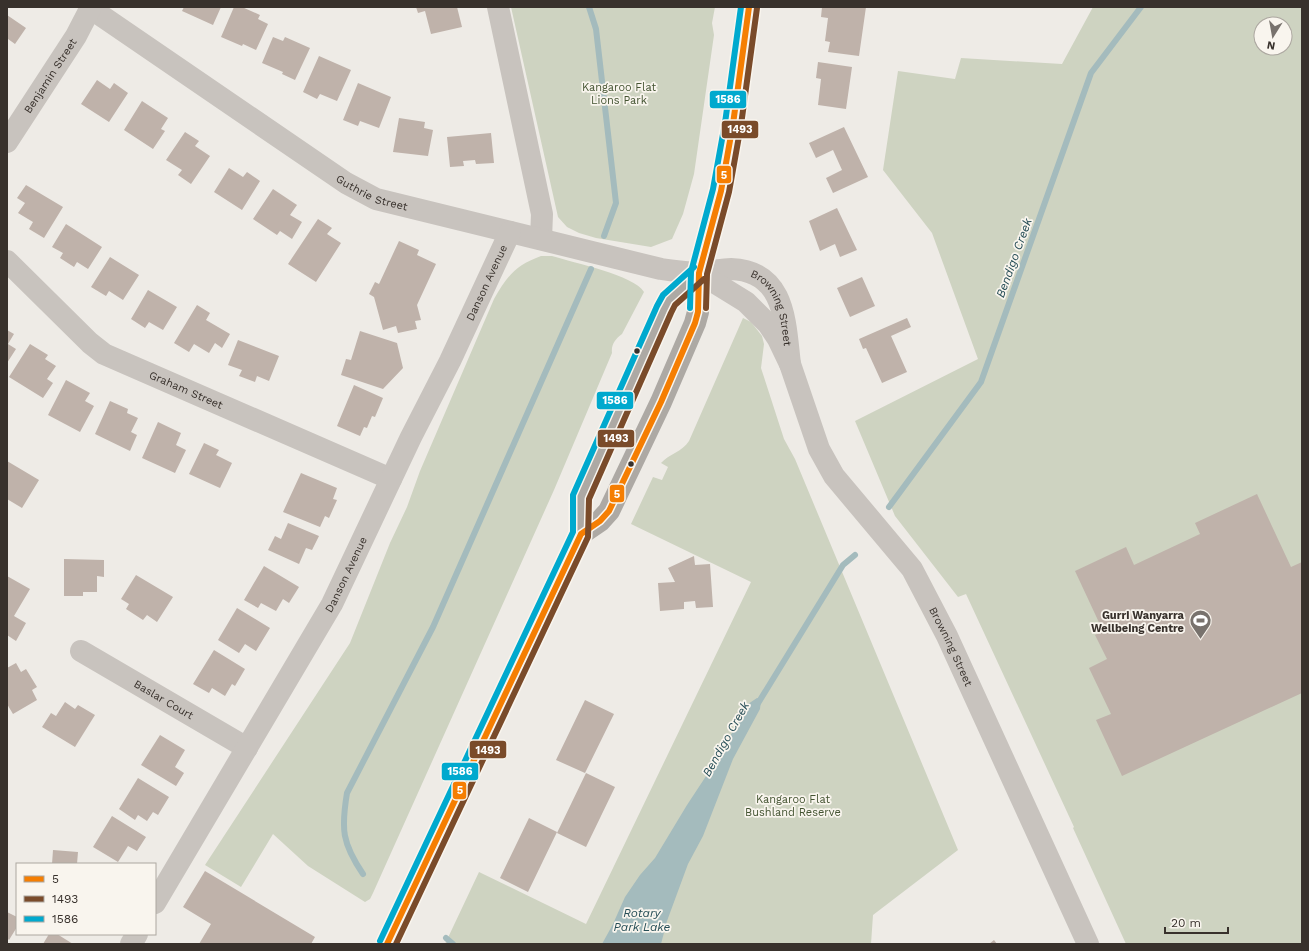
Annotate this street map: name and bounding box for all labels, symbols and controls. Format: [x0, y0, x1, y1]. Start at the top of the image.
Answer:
north arrow [1253, 16, 1293, 56]
street label: Benjamin Street [21, 36, 80, 116]
text: N [1266, 38, 1276, 52]
park label: Kangaroo Flat Lions Park [582, 81, 656, 107]
line badge: 1586 [709, 90, 747, 109]
text: 1586 [716, 93, 741, 106]
line badge: 1493 [721, 120, 759, 139]
text: 1493 [727, 123, 753, 136]
line badge: 5 [716, 165, 732, 184]
text: 5 [721, 169, 727, 182]
street label: Guthrie Street [333, 172, 409, 214]
water label: Bendigo Creek [993, 216, 1035, 300]
street label: Danson Avenue [464, 243, 510, 323]
street label: Browning Street [749, 267, 794, 347]
unlabelled marker [632, 346, 642, 356]
street label: Graham Street [147, 368, 225, 412]
line badge: 1586 [596, 391, 634, 410]
text: 1586 [603, 394, 628, 407]
line badge: 1493 [597, 429, 635, 448]
text: 1493 [603, 432, 629, 445]
unlabelled marker [626, 459, 636, 469]
line badge: 5 [609, 484, 625, 503]
text: 5 [614, 488, 620, 501]
street label: Danson Avenue [322, 535, 370, 615]
street label: Browning Street [926, 605, 975, 689]
sports icon: Gurri Wanyarra Wellbeing Centre [1187, 608, 1213, 641]
place label: Gurri Wanyarra Wellbeing Centre [1091, 609, 1185, 635]
street label: Baslar Court [132, 677, 196, 722]
water label: Bendigo Creek [700, 699, 753, 779]
line badge: 1493 [469, 740, 507, 759]
text: 1493 [475, 744, 501, 757]
line badge: 1586 [441, 762, 479, 781]
text: 1586 [448, 765, 473, 778]
line badge: 5 [452, 781, 467, 800]
text: 5 [457, 784, 463, 797]
park label: Kangaroo Flat Bushland Reserve [745, 793, 841, 819]
legend [16, 863, 156, 935]
text: 5 [52, 872, 59, 886]
text: 1493 [52, 892, 78, 906]
water label: Rotary Park Lake [614, 906, 671, 934]
scale bar [1165, 909, 1228, 935]
text: 1586 [52, 912, 78, 926]
text: 20 m [1171, 916, 1201, 930]

